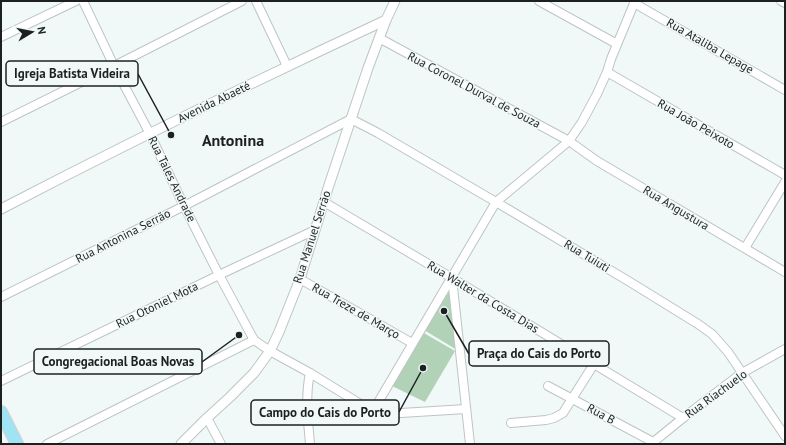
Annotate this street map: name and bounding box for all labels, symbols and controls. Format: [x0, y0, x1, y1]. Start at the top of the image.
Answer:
north arrow [12, 12, 52, 52]
street label: Rua Ataliba Lepage [664, 15, 756, 77]
text: N [34, 25, 49, 35]
street label: Rua Coronel Durval de Souza [405, 48, 543, 131]
callout: Igreja Batista Videira [6, 61, 138, 86]
text: Igreja Batista Videira [14, 65, 130, 82]
street label: Avenida Abaeté [175, 78, 253, 126]
street label: Rua João Peixoto [655, 95, 737, 152]
district label: Antonina [202, 130, 264, 150]
street label: Rua Tales Andrade [145, 133, 200, 224]
street label: Rua Angustura [641, 182, 712, 233]
street label: Rua Manuel Serrão [289, 188, 334, 285]
street label: Rua Antonina Serrão [73, 205, 173, 266]
street label: Rua Tuiuti [561, 236, 613, 275]
street label: Rua Walter da Costa Dias [425, 257, 542, 336]
street label: Rua Otoniel Mota [113, 278, 200, 331]
street label: Rua Treze de Março [310, 279, 403, 342]
callout: Praça do Cais do Porto [469, 341, 609, 366]
text: Praça do Cais do Porto [477, 345, 601, 362]
callout: Congregacional Boas Novas [34, 349, 202, 374]
text: Congregacional Boas Novas [42, 353, 195, 370]
street label: Rua Riachuelo [682, 366, 750, 421]
callout: Campo do Cais do Porto [251, 400, 399, 425]
street label: Rua B [585, 400, 618, 427]
text: Campo do Cais do Porto [259, 404, 391, 421]

